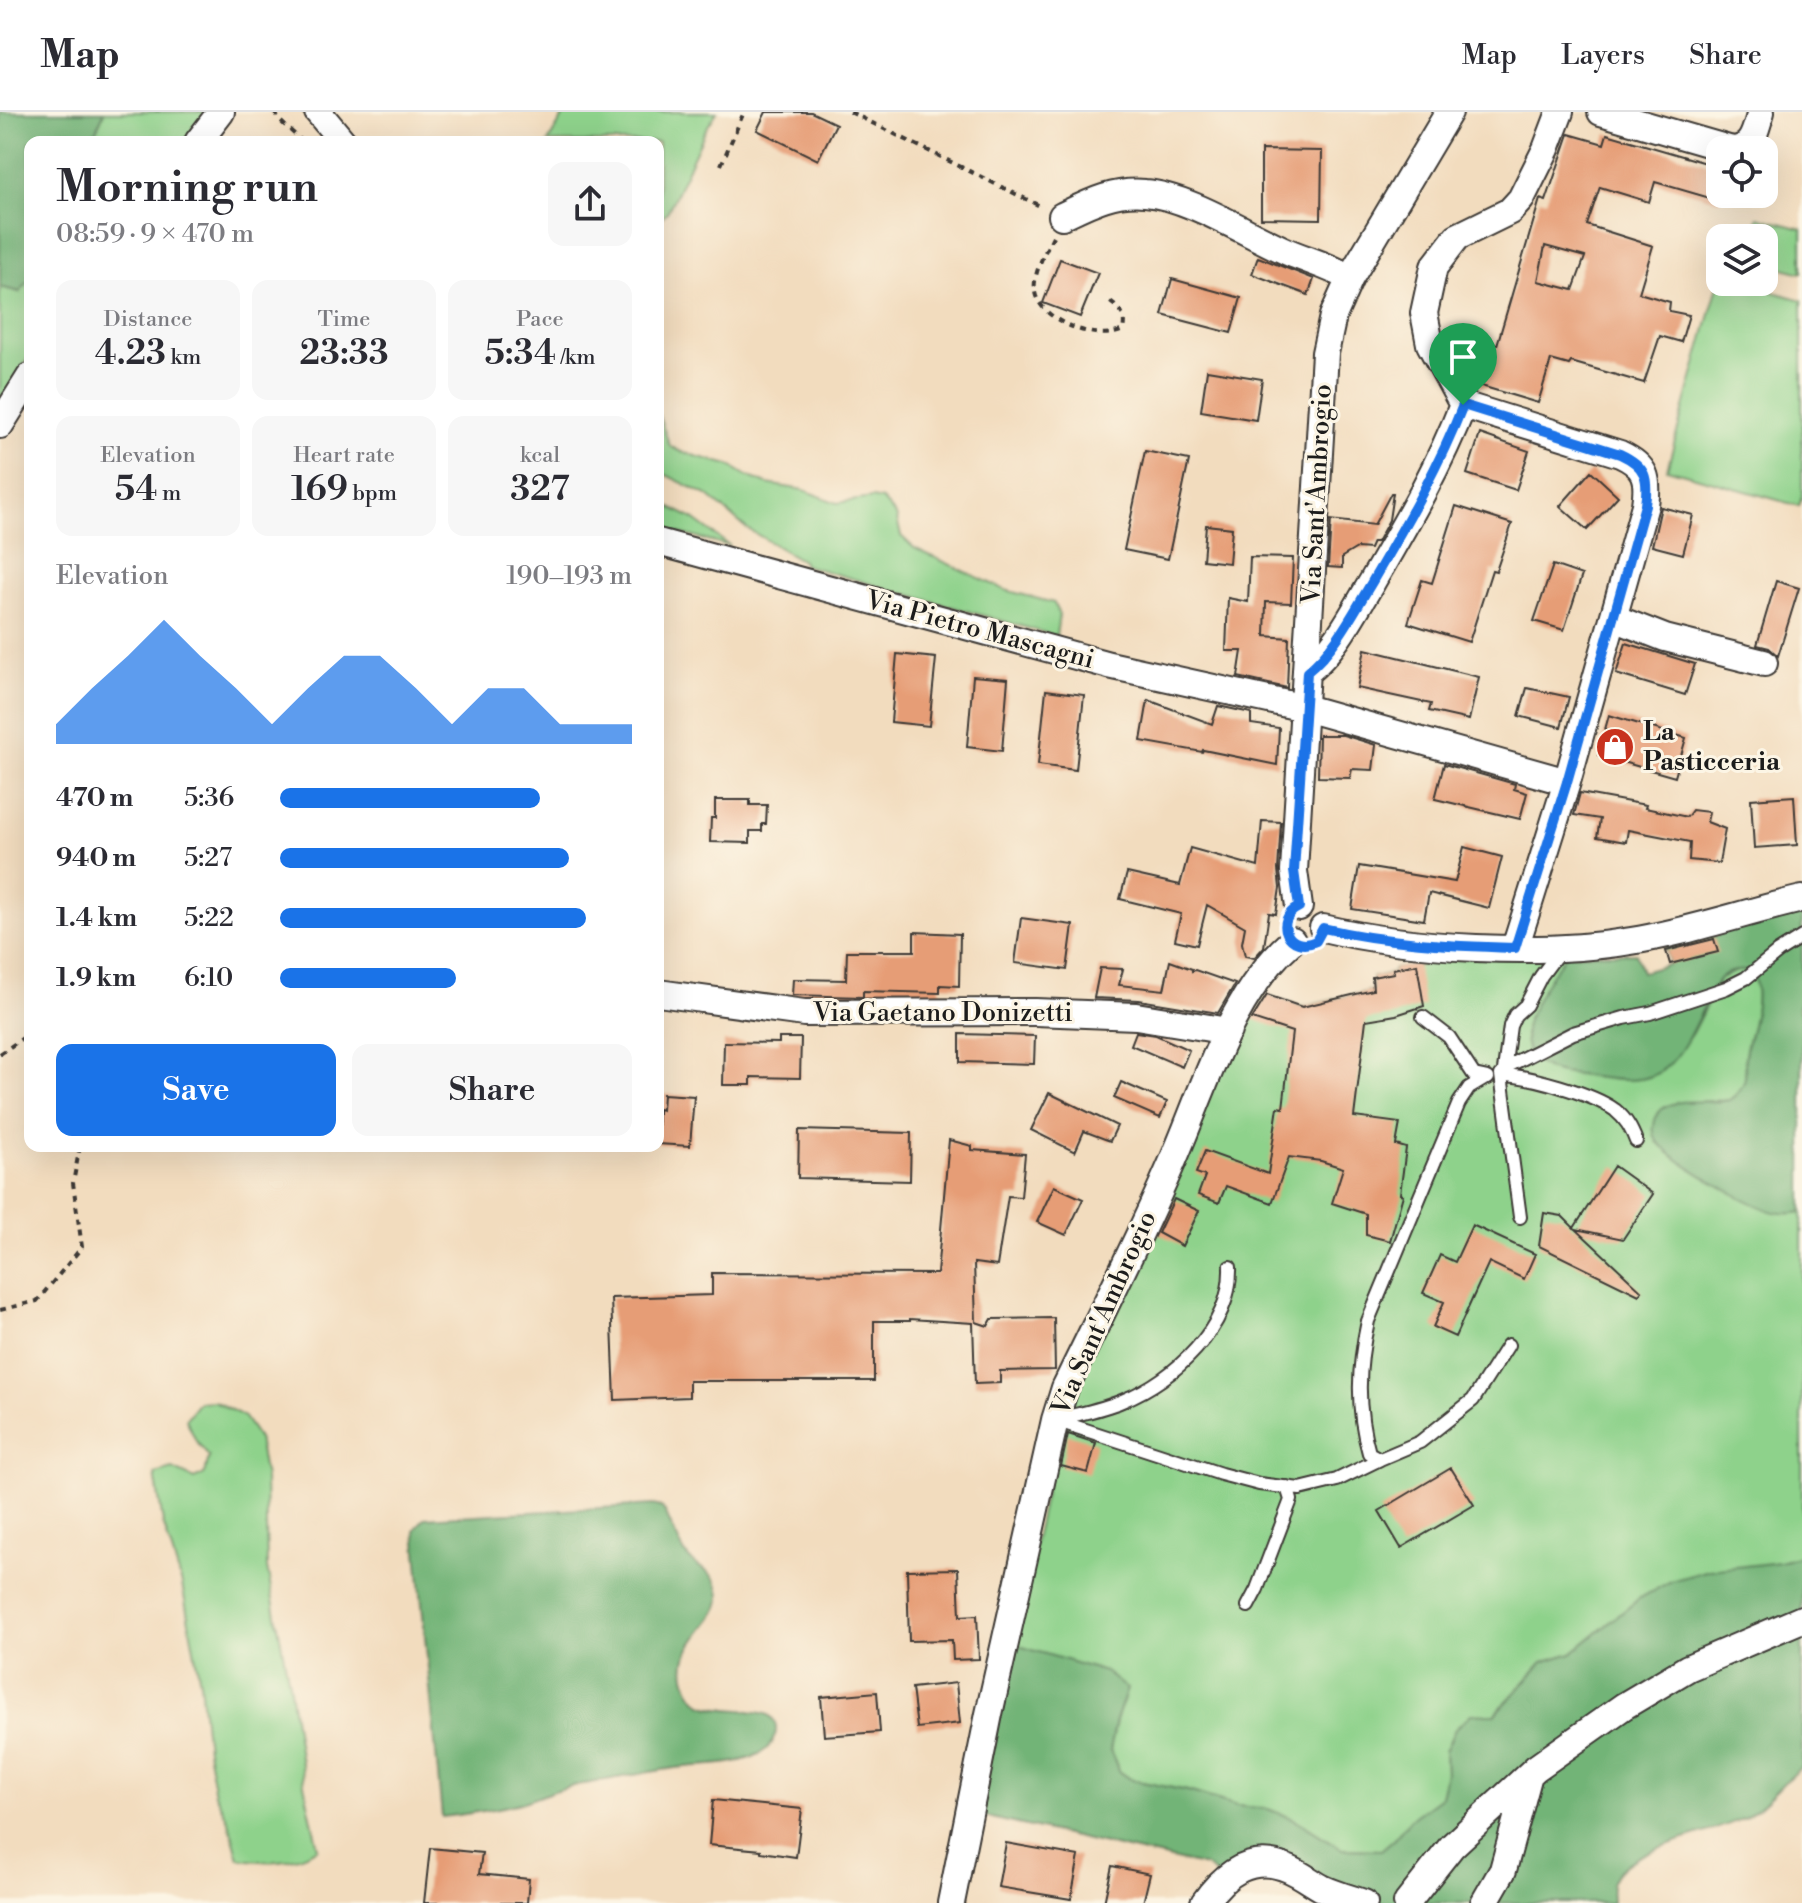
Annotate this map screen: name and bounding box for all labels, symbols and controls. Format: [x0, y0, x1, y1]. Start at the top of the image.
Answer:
text: Map [40, 32, 120, 79]
text: Map [1462, 38, 1517, 73]
text: Layers [1561, 38, 1645, 73]
text: Share [1689, 38, 1762, 73]
map controls [1706, 136, 1778, 296]
button: locate [1706, 136, 1778, 208]
text: Morning run [56, 160, 318, 215]
button: share [548, 162, 632, 246]
text: 08:59 · 9 × 470 m [56, 218, 254, 250]
button: layers [1706, 224, 1778, 296]
text: Distance [104, 306, 192, 333]
text: Time [318, 306, 370, 333]
text: Pace [516, 306, 564, 333]
pin [1429, 323, 1497, 405]
text: 4.23 [95, 333, 166, 375]
text: 23:33 [299, 333, 389, 375]
text: 5:34 [485, 333, 556, 375]
icon: arrive [1441, 335, 1485, 379]
text: km [166, 344, 201, 371]
text: /km [556, 344, 595, 371]
street label: Via Sant'Ambrogio [1295, 383, 1339, 606]
text: Elevation [100, 442, 196, 469]
text: Heart rate [293, 442, 395, 469]
text: kcal [520, 442, 560, 469]
text: 54 [115, 469, 158, 511]
text: 169 [291, 469, 348, 511]
text: 327 [510, 469, 570, 511]
text: m [158, 480, 181, 507]
text: bpm [348, 480, 397, 507]
text: Elevation [56, 560, 169, 592]
text: 190–193 m [506, 560, 632, 592]
street label: Via Pietro Mascagni [861, 584, 1098, 676]
place label: La Pasticceria [1643, 716, 1781, 778]
shop icon: La Pasticceria [1594, 726, 1636, 768]
text: 470 m [56, 782, 134, 814]
text: 5:36 [184, 782, 234, 814]
text: 940 m [56, 842, 136, 874]
text: 5:27 [184, 842, 232, 874]
text: 1.4 km [56, 902, 137, 934]
text: 5:22 [184, 902, 234, 934]
text: 1.9 km [56, 962, 136, 994]
text: 6:10 [184, 962, 233, 994]
street label: Via Gaetano Donizetti [812, 997, 1073, 1029]
button: Save [56, 1044, 336, 1136]
button: Share [352, 1044, 632, 1136]
street label: Via Sant'Ambrogio [1044, 1206, 1163, 1421]

